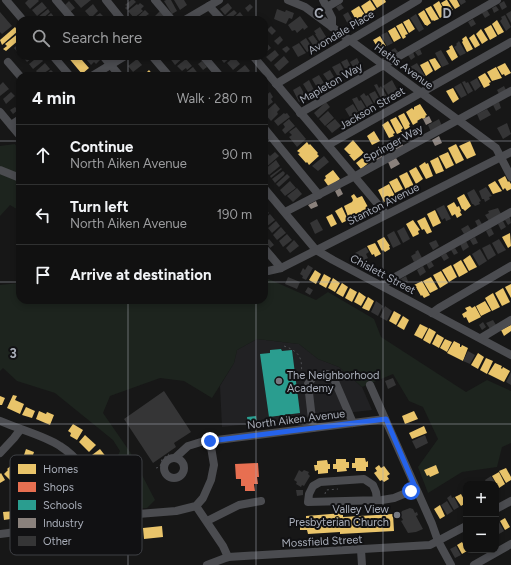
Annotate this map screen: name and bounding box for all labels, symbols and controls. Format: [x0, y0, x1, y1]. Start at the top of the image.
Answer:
text: C [314, 6, 324, 21]
text: D [442, 6, 452, 21]
street label: Avondale Place [306, 8, 377, 57]
search box [16, 16, 268, 60]
icon: search [30, 27, 52, 49]
text: Search here [62, 29, 142, 47]
street label: Heths Avenue [372, 41, 436, 92]
street label: Mapleton Way [297, 60, 365, 107]
street label: Jackson Street [337, 84, 407, 132]
text: 4 min [32, 88, 76, 108]
text: Walk · 280 m [177, 91, 252, 106]
street label: Springer Way [361, 122, 425, 165]
text: Continue [70, 138, 133, 156]
icon: ahead [32, 144, 54, 166]
text: 90 m [222, 147, 252, 162]
text: North Aiken Avenue [70, 156, 187, 171]
street label: Stanton Avenue [345, 181, 421, 228]
text: Turn left [70, 198, 128, 216]
icon: left [32, 204, 54, 226]
text: 190 m [217, 207, 252, 222]
text: North Aiken Avenue [70, 216, 187, 231]
street label: Chislett Street [348, 252, 418, 297]
icon: arrive [32, 264, 54, 286]
text: Arrive at destination [70, 266, 211, 284]
text: 3 [9, 346, 17, 361]
place label: The Neighborhood Academy [287, 369, 380, 395]
marker: The Neighborhood Academy [274, 376, 284, 386]
street label: North Aiken Avenue [246, 407, 346, 432]
route end [201, 432, 219, 450]
legend [10, 455, 142, 555]
text: Homes [43, 463, 78, 476]
text: Shops [43, 481, 74, 494]
map controls [463, 481, 499, 553]
button: + [463, 481, 499, 517]
route start [402, 482, 420, 500]
text: Schools [43, 499, 82, 512]
place label: Valley View Presbyterian Church [289, 503, 389, 529]
marker: Valley View Presbyterian Church [392, 510, 402, 520]
text: Industry [43, 517, 84, 530]
button: − [463, 517, 499, 553]
street label: Mossfield Street [281, 533, 363, 550]
text: Other [43, 535, 72, 548]

